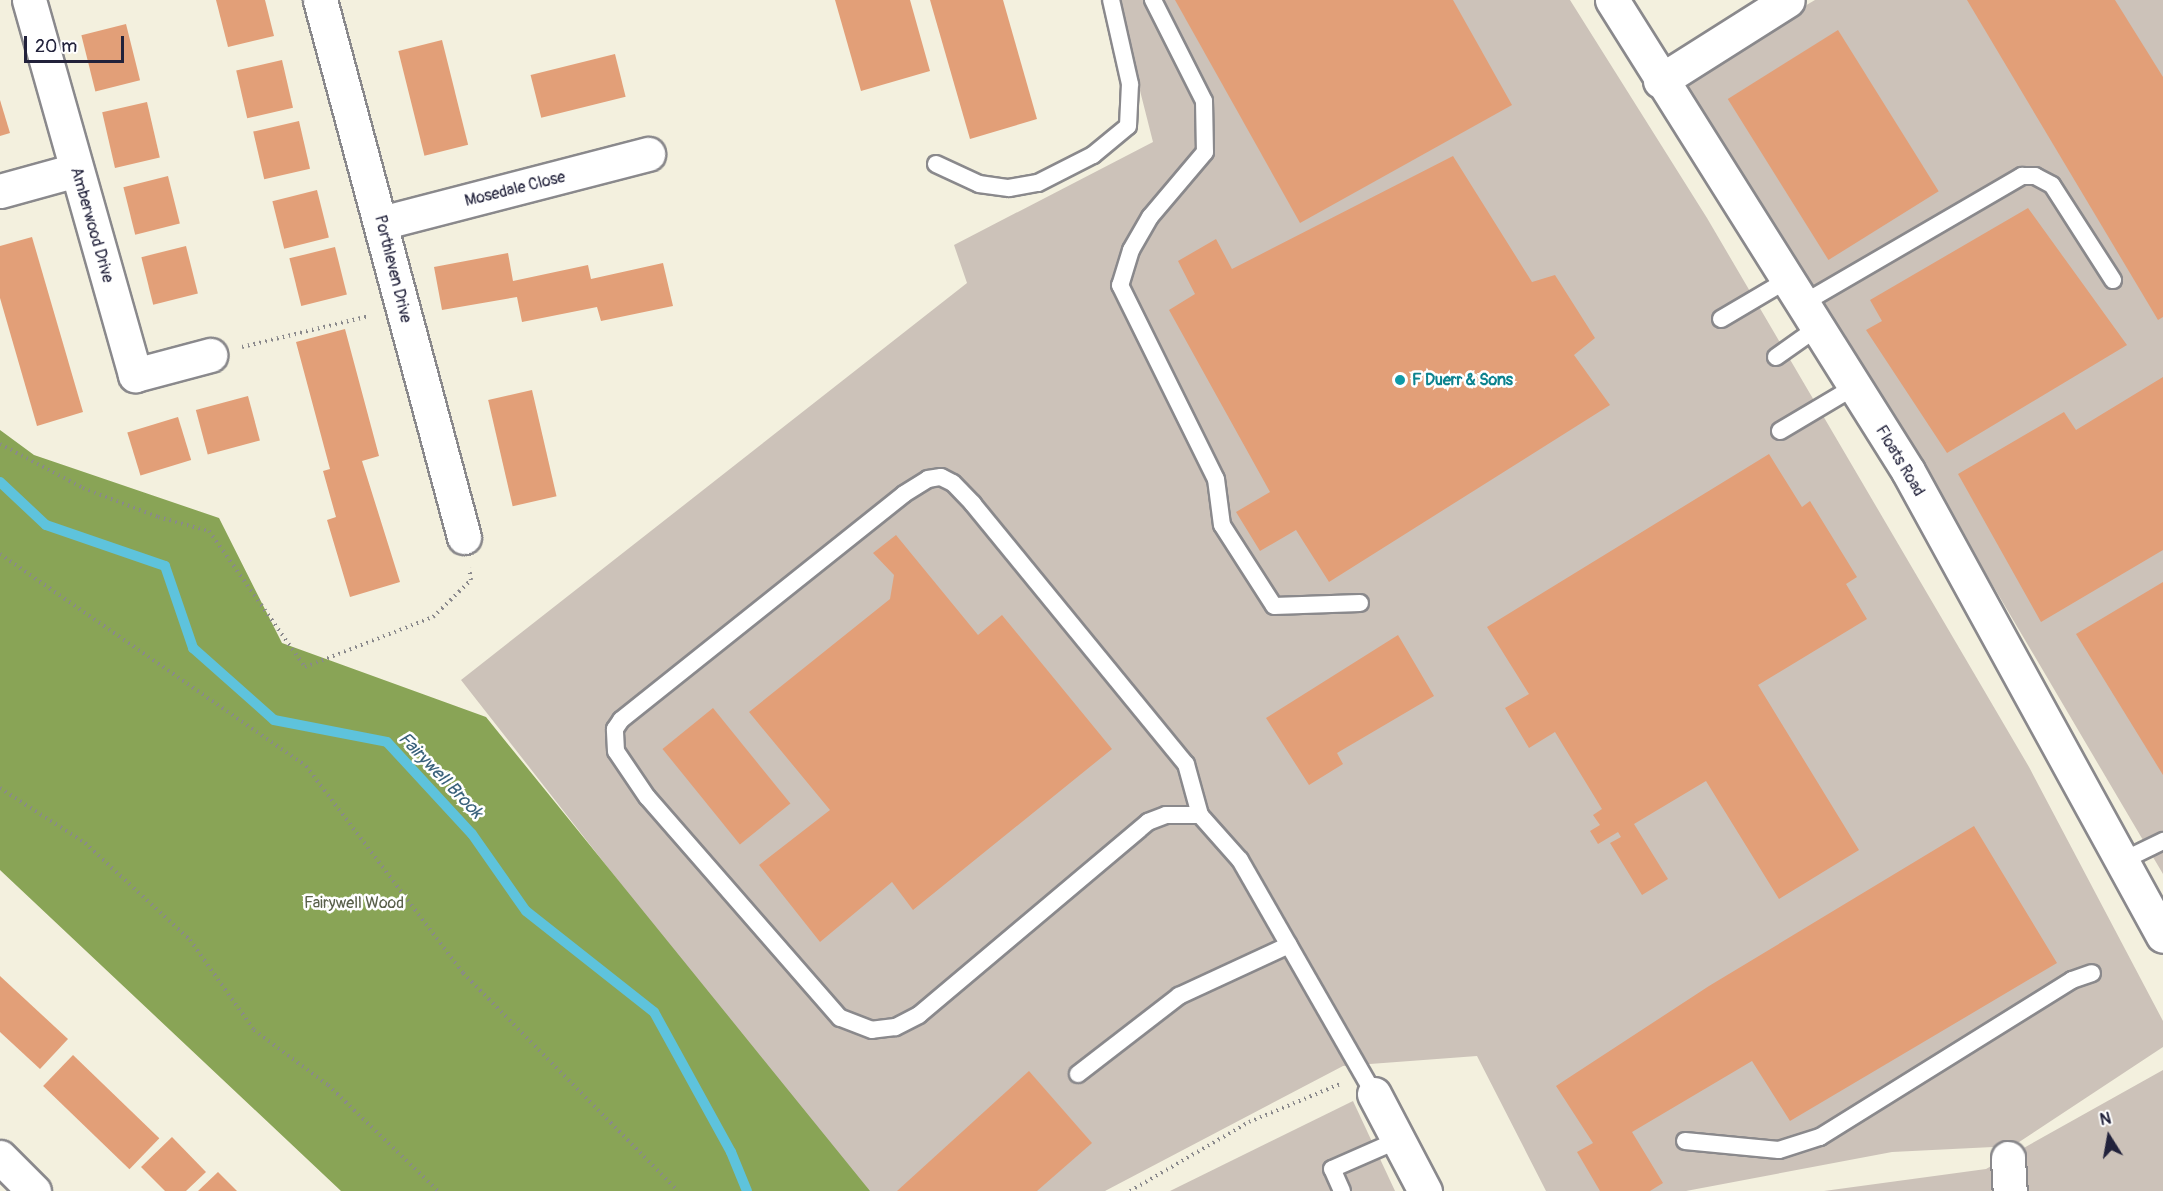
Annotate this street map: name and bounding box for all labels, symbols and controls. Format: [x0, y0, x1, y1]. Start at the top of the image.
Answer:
scale bar [27, 24, 128, 62]
text: 20 m [35, 35, 77, 58]
street label: Amberwood Drive [66, 165, 118, 285]
street label: Mosedale Close [463, 167, 567, 211]
street label: Porthleven Drive [370, 213, 416, 325]
place label: F Duerr & Sons [1412, 370, 1513, 390]
marker: F Duerr & Sons [1393, 373, 1407, 387]
street label: Floats Road [1871, 422, 1929, 500]
water label: Fairywell Brook [393, 728, 487, 824]
park label: Fairywell Wood [304, 893, 404, 913]
north arrow [2079, 1107, 2139, 1167]
text: N [2098, 1108, 2113, 1130]

